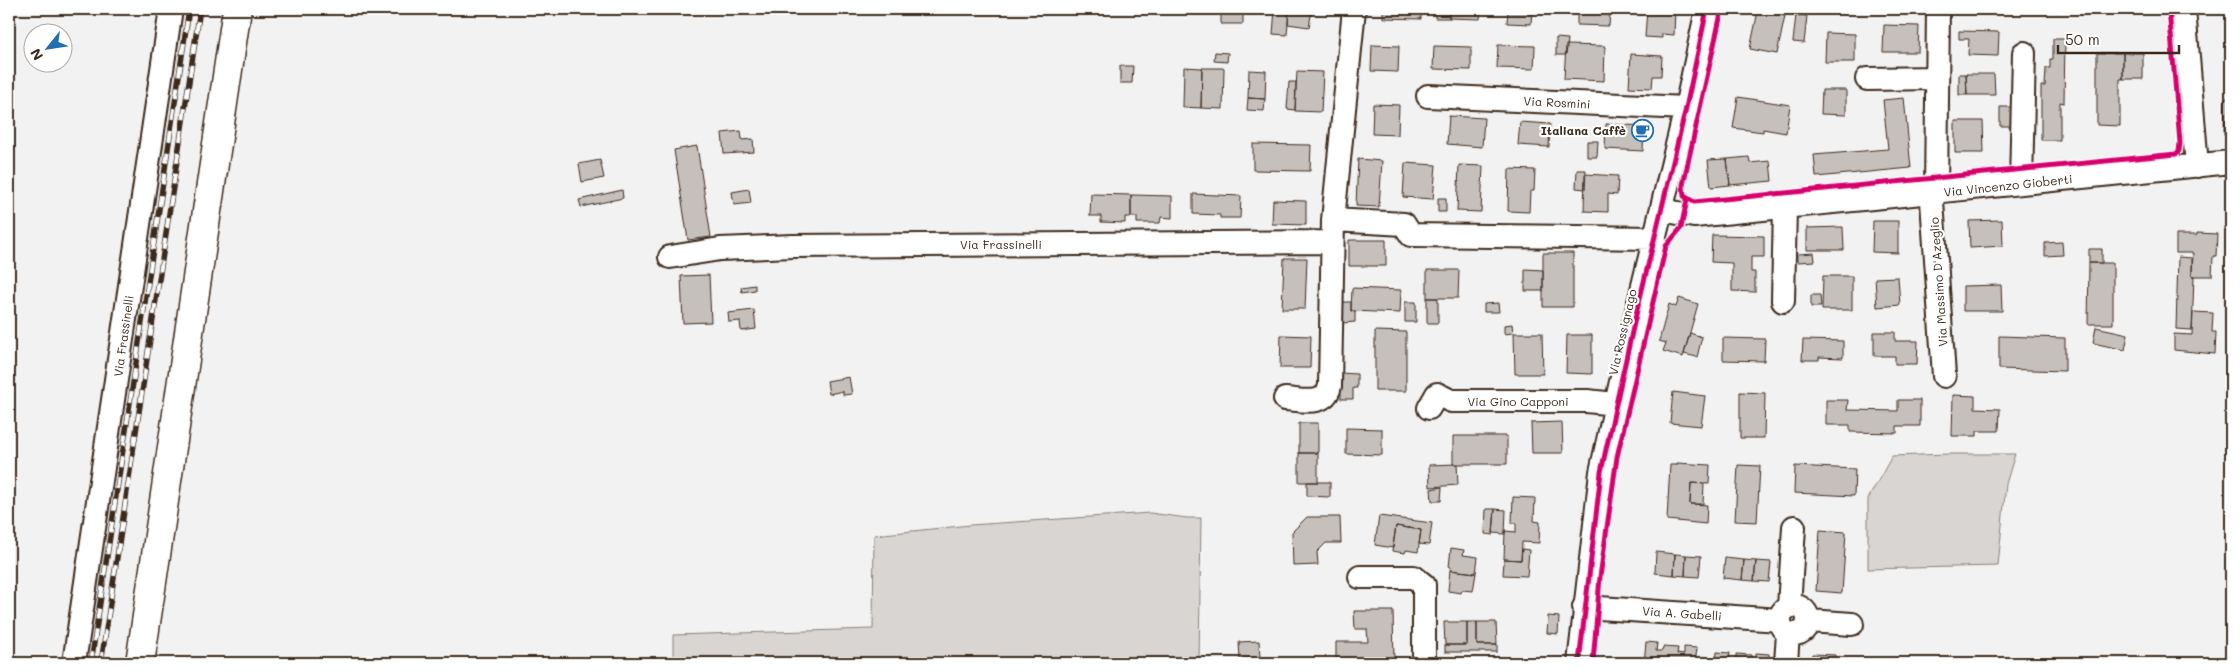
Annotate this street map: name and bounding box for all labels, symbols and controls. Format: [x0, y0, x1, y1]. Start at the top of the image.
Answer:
north arrow [22, 22, 72, 72]
scale bar [2058, 22, 2179, 54]
text: 50 m [2065, 29, 2100, 49]
text: N [25, 45, 47, 64]
street label: Via Rosmini [1523, 92, 1591, 112]
cafe icon: Italiana Caffè [1630, 118, 1654, 142]
place label: Italiana Caffè [1541, 122, 1626, 138]
street label: Via Vincenzo Gioberti [1943, 170, 2073, 200]
street label: Via Massimo D'Azeglio [1925, 217, 1951, 347]
street label: Via Frassinelli [960, 236, 1042, 252]
street label: Via Rossignago [1604, 287, 1640, 377]
street label: Via Frassinelli [109, 294, 137, 378]
street label: Via Gino Capponi [1467, 393, 1569, 409]
street label: Via A. Gabelli [1642, 602, 1722, 624]

